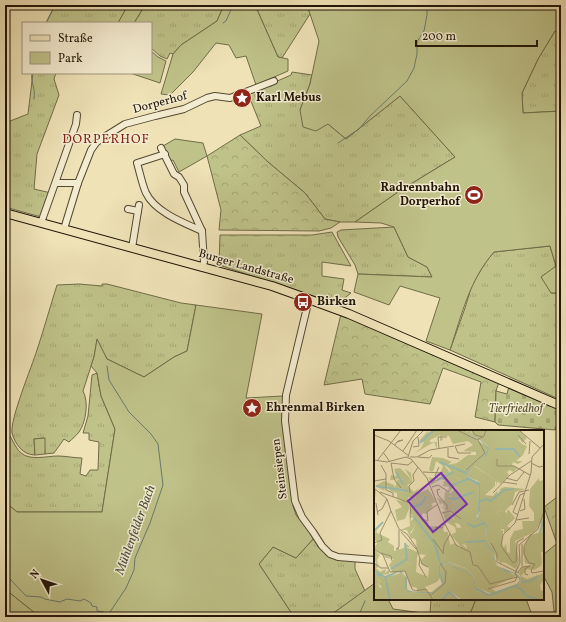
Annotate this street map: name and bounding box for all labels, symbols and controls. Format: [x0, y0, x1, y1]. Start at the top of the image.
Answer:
legend [22, 22, 152, 74]
scale bar [416, 22, 537, 48]
text: 200 m [422, 29, 456, 45]
text: Straße [58, 31, 93, 47]
text: Park [58, 51, 83, 67]
place icon: Karl Mebus [231, 87, 253, 109]
street label: Dorperhof [131, 88, 191, 118]
place label: Karl Mebus [256, 90, 321, 106]
district label: DORPERHOF [62, 131, 150, 149]
place label: Radrennbahn Dorperhof [381, 180, 461, 210]
sports icon: Radrennbahn Dorperhof [463, 184, 485, 206]
street label: Burger Landstraße [197, 246, 296, 288]
bus stop icon: Birken [292, 291, 314, 313]
place label: Birken [317, 294, 356, 310]
place icon: Ehrenmal Birken [241, 397, 263, 419]
place label: Ehrenmal Birken [266, 400, 365, 416]
park label: Tierfriedhof [489, 401, 546, 417]
inset map [374, 430, 544, 600]
street label: Steinsiepen [268, 438, 292, 500]
water label: Mühlenfelder Bach [111, 482, 161, 578]
north arrow [22, 560, 62, 600]
text: N [27, 567, 44, 582]

